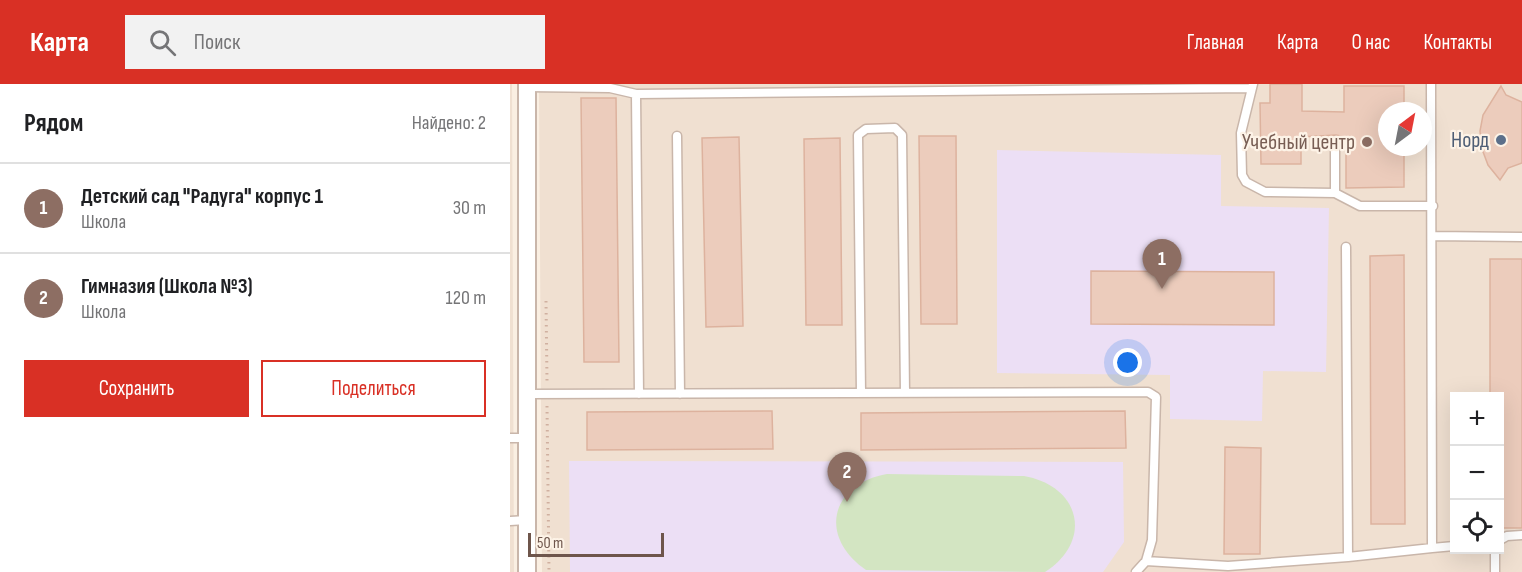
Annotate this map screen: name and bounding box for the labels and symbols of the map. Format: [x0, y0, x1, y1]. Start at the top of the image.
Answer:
north arrow [1378, 102, 1432, 156]
place label: Норд [1451, 127, 1489, 154]
place label: Учебный центр [1242, 129, 1355, 156]
marker: Норд [1494, 133, 1508, 147]
marker: Учебный центр [1360, 135, 1374, 149]
pin: 1 [1142, 240, 1182, 289]
your location [1113, 348, 1142, 377]
pin: 2 [828, 452, 866, 502]
scale bar [528, 530, 664, 558]

